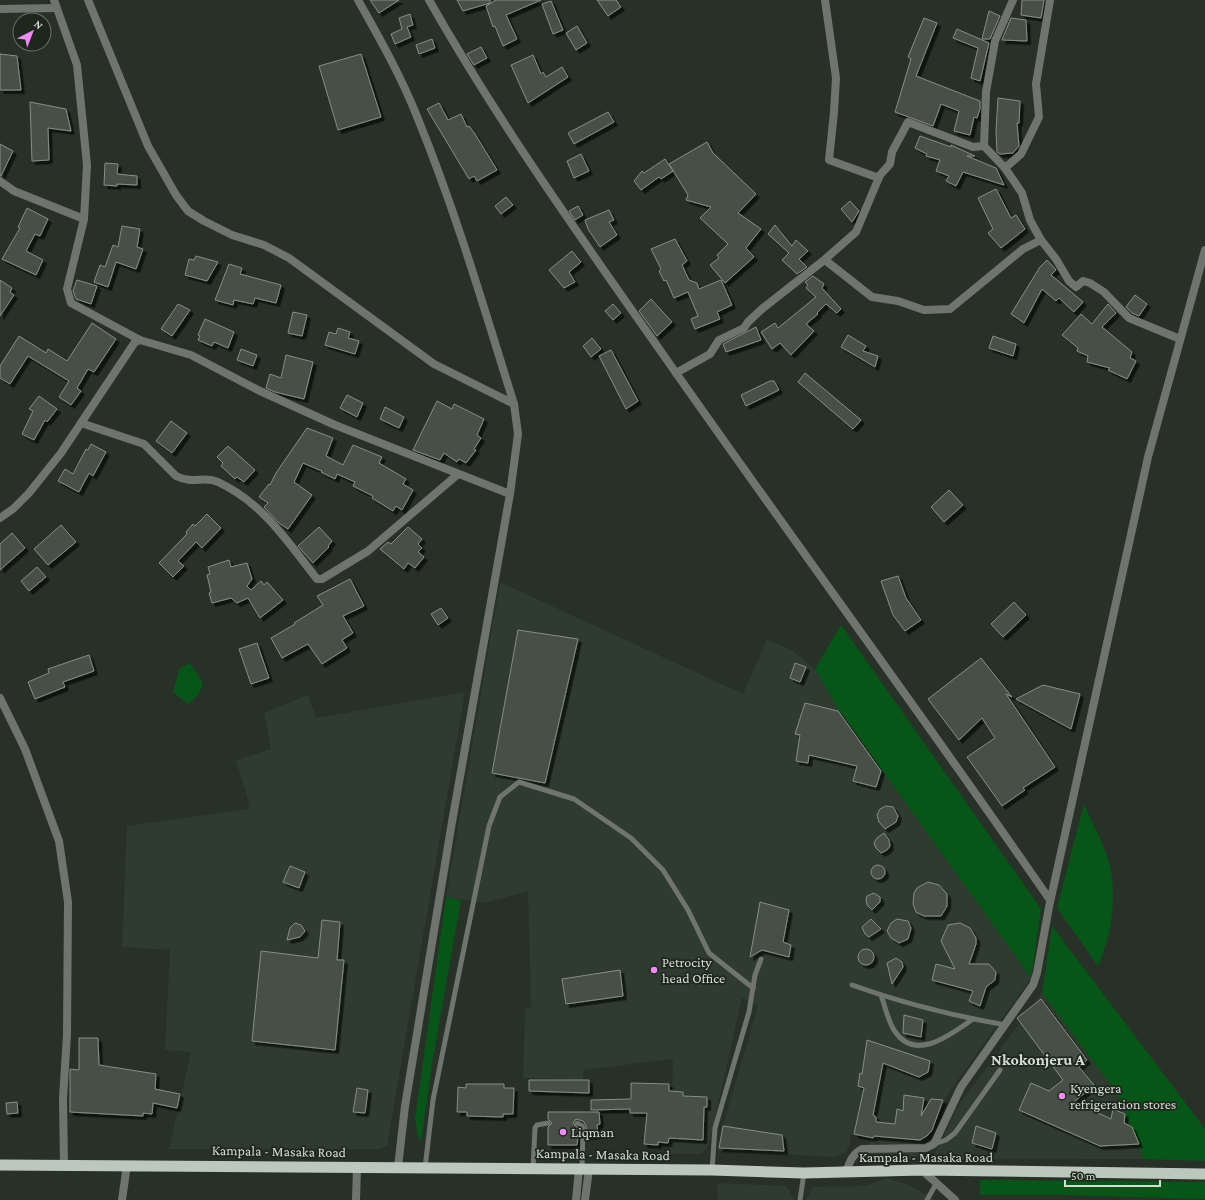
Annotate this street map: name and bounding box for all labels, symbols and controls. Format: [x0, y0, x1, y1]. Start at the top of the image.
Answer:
north arrow [12, 12, 52, 52]
text: N [32, 18, 46, 32]
place label: Petrocity head Office [662, 954, 725, 986]
marker: Petrocity head Office [649, 965, 659, 975]
district label: Nkokonjeru A [991, 1051, 1085, 1069]
place label: Kyengera refrigeration stores [1070, 1080, 1176, 1112]
marker: Kyengera refrigeration stores [1057, 1091, 1067, 1101]
place label: Liqman [571, 1124, 615, 1140]
marker: Liqman [558, 1127, 568, 1137]
street label: Kampala - Masaka Road [212, 1142, 347, 1160]
street label: Kampala - Masaka Road [536, 1145, 671, 1163]
street label: Kampala - Masaka Road [859, 1149, 994, 1165]
scale bar [1065, 1162, 1160, 1188]
text: 50 m [1071, 1169, 1096, 1183]

